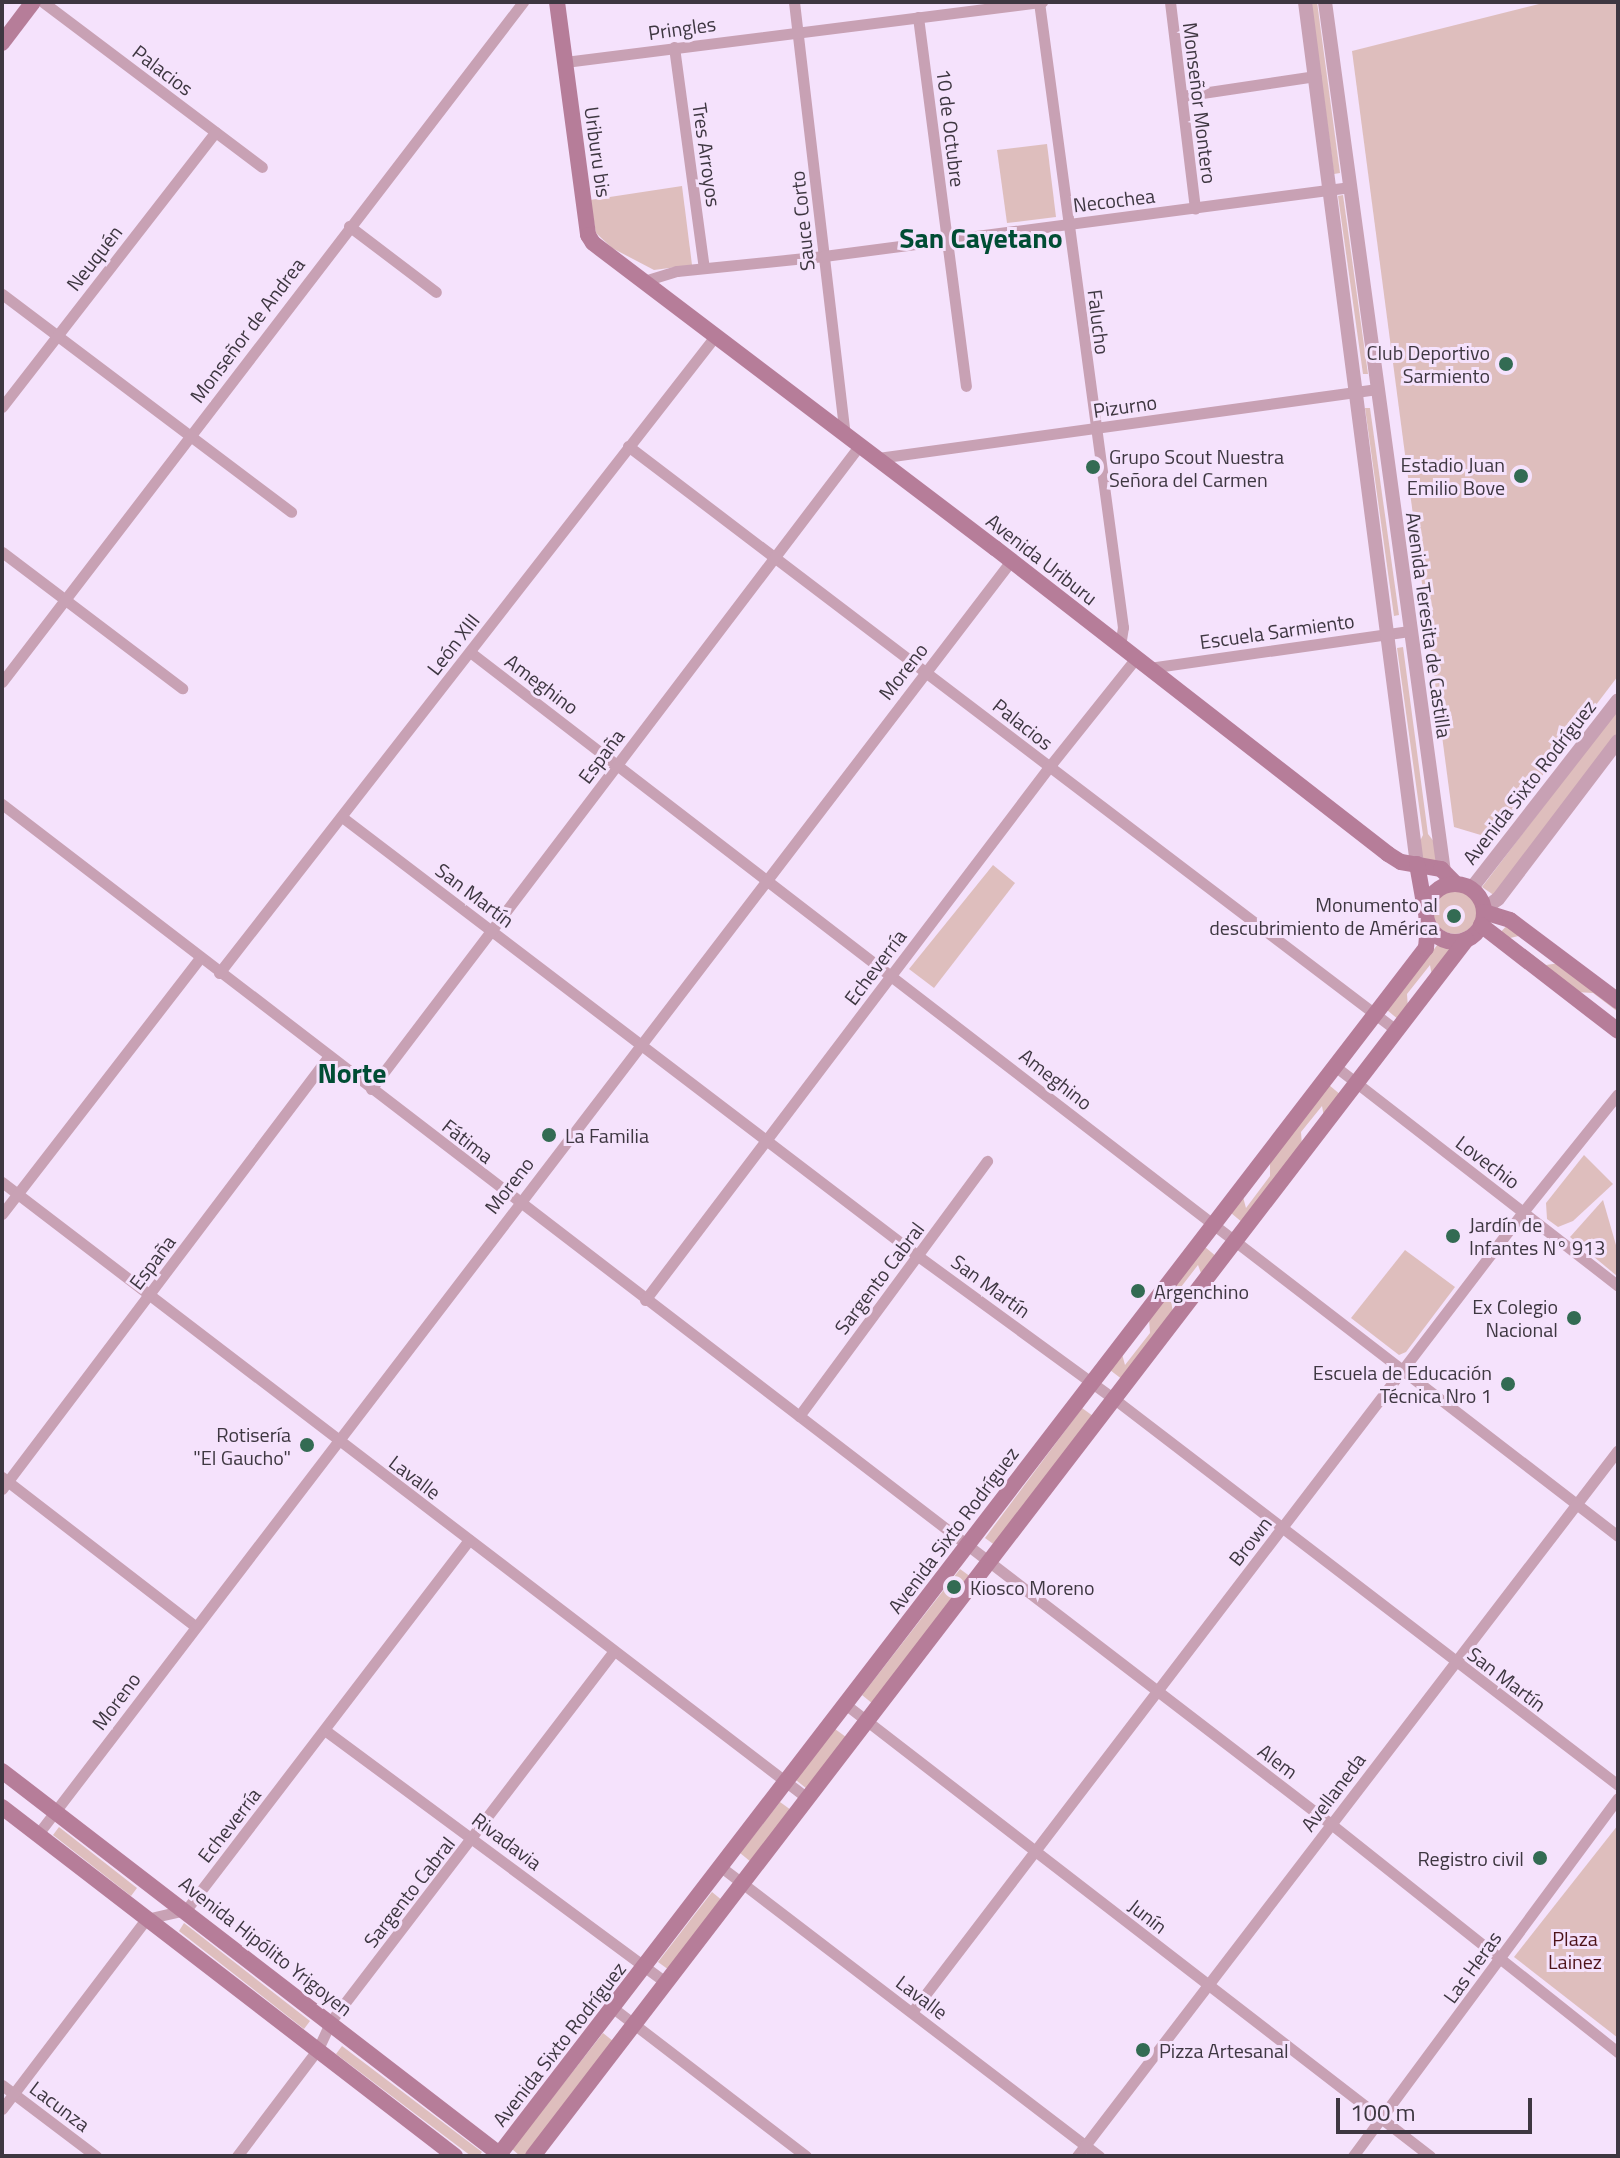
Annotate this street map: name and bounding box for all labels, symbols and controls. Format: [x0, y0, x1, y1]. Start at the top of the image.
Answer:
street label: Pringles [647, 11, 717, 45]
street label: Monseñor Montero [1178, 21, 1222, 185]
street label: Palacios [128, 40, 198, 100]
street label: 10 de Octubre [932, 68, 970, 188]
street label: Tres Arroyos [688, 102, 726, 208]
street label: Uriburu bis [580, 105, 616, 199]
street label: Sauce Corto [785, 170, 819, 272]
street label: Necochea [1072, 183, 1156, 217]
street label: Neuquén [61, 221, 127, 295]
district label: San Cayetano [899, 221, 1063, 255]
street label: Monseñor de Andrea [185, 253, 309, 407]
street label: Falucho [1083, 288, 1115, 356]
place label: Club Deportivo Sarmiento [1367, 340, 1490, 387]
marker: Club Deportivo Sarmiento [1497, 355, 1515, 373]
street label: Pizurno [1092, 390, 1158, 422]
place label: Grupo Scout Nuestra Señora del Carmen [1109, 444, 1284, 491]
place label: Estadio Juan Emilio Bove [1401, 452, 1505, 499]
marker: Grupo Scout Nuestra Señora del Carmen [1084, 458, 1102, 476]
marker: Estadio Juan Emilio Bove [1512, 467, 1530, 485]
street label: Avenida Uriburu [982, 508, 1102, 610]
street label: Avenida Teresita de Castilla [1401, 510, 1457, 740]
street label: Escuela Sarmiento [1198, 608, 1356, 654]
street label: León XIII [422, 609, 484, 679]
street label: Moreno [873, 638, 933, 704]
street label: Ameghino [501, 649, 583, 719]
street label: Palacios [988, 693, 1058, 755]
street label: Avenida Sixto Rodríguez [1457, 695, 1601, 869]
street label: España [573, 724, 629, 788]
street label: San Martín [431, 858, 519, 932]
place label: Monumento al descubrimiento de América [1209, 892, 1438, 939]
marker: Monumento al descubrimiento de América [1445, 907, 1463, 925]
street label: Echeverría [839, 925, 911, 1009]
street label: Ameghino [1015, 1043, 1097, 1115]
district label: Norte [317, 1056, 387, 1090]
street label: Fátima [438, 1114, 498, 1168]
place label: La Familia [565, 1123, 649, 1147]
marker: La Familia [540, 1126, 558, 1144]
street label: Lovechio [1451, 1130, 1525, 1194]
street label: Moreno [479, 1152, 539, 1218]
place label: Jardín de Infantes N° 913 [1469, 1212, 1606, 1259]
street label: Sargento Cabral [829, 1217, 929, 1339]
marker: Jardín de Infantes N° 913 [1444, 1227, 1462, 1245]
street label: España [124, 1230, 180, 1294]
street label: San Martín [947, 1249, 1035, 1323]
place label: Argenchino [1154, 1279, 1249, 1303]
marker: Argenchino [1129, 1282, 1147, 1300]
place label: Ex Colegio Nacional [1472, 1294, 1558, 1341]
marker: Ex Colegio Nacional [1565, 1309, 1583, 1327]
place label: Escuela de Educación Técnica Nro 1 [1313, 1360, 1492, 1407]
marker: Escuela de Educación Técnica Nro 1 [1499, 1375, 1517, 1393]
place label: Rotisería "El Gaucho" [193, 1422, 291, 1469]
marker: Rotisería "El Gaucho" [298, 1436, 316, 1454]
street label: Avenida Sixto Rodríguez [883, 1442, 1023, 1618]
street label: Lavalle [384, 1450, 446, 1504]
street label: Brown [1223, 1512, 1277, 1570]
place label: Kiosco Moreno [970, 1575, 1095, 1599]
marker: Kiosco Moreno [945, 1578, 963, 1596]
street label: San Martín [1463, 1642, 1551, 1716]
street label: Moreno [87, 1668, 145, 1734]
street label: Alem [1253, 1738, 1303, 1784]
street label: Avellaneda [1296, 1748, 1370, 1836]
street label: Echeverría [192, 1783, 266, 1867]
street label: Rivadavia [468, 1807, 546, 1875]
street label: Sargento Cabral [358, 1832, 460, 1952]
place label: Registro civil [1417, 1846, 1524, 1870]
marker: Registro civil [1531, 1849, 1549, 1867]
street label: Avenida Hipólito Yrigoyen [175, 1871, 357, 2021]
street label: Junín [1124, 1894, 1172, 1938]
street label: Las Heras [1438, 1926, 1506, 2008]
park label: Plaza Lainez [1548, 1926, 1602, 1973]
street label: Avenida Sixto Rodríguez [487, 1957, 631, 2131]
street label: Lavalle [891, 1970, 953, 2024]
place label: Pizza Artesanal [1159, 2038, 1289, 2062]
marker: Pizza Artesanal [1134, 2041, 1152, 2059]
street label: Lacunza [25, 2076, 95, 2136]
scale bar [1340, 2082, 1536, 2132]
text: 100 m [1350, 2094, 1416, 2130]

